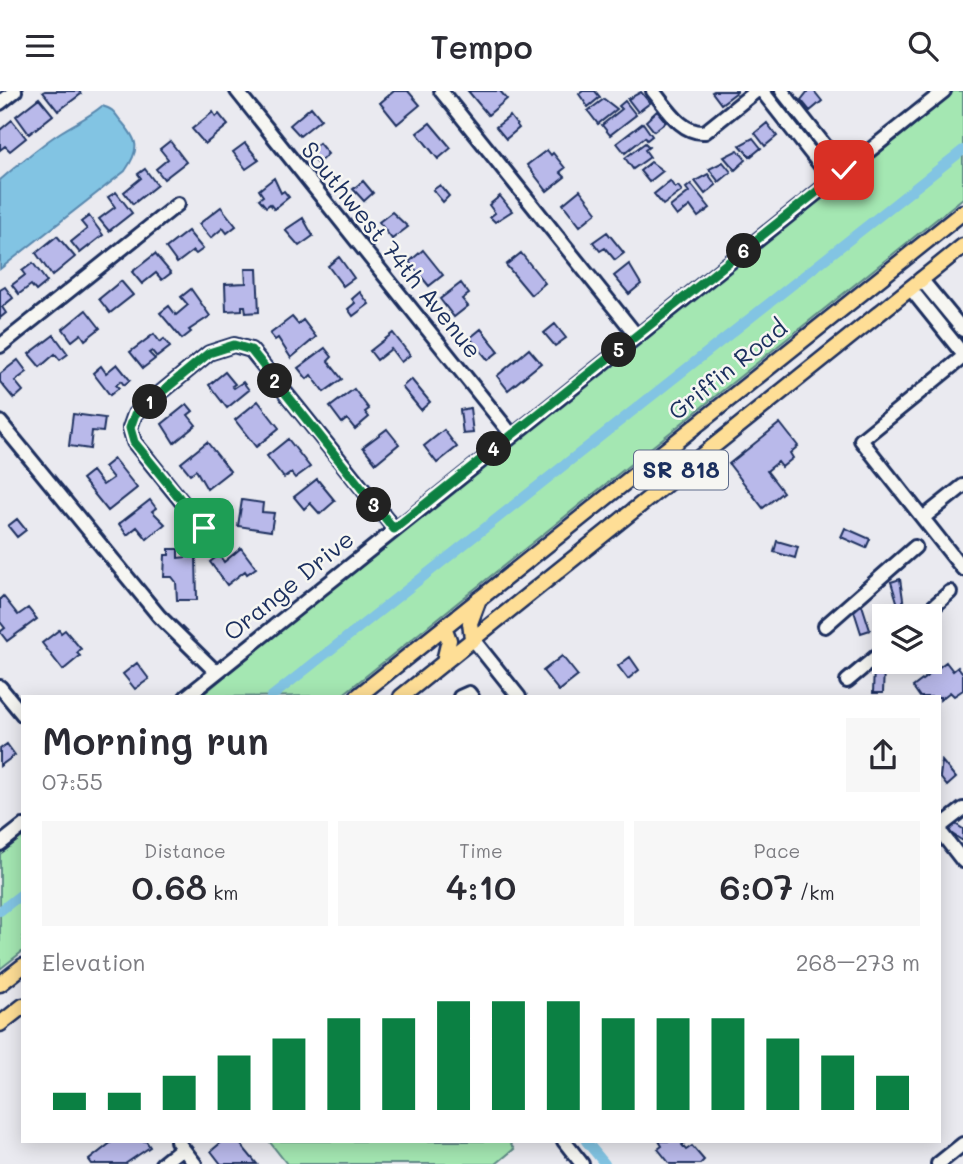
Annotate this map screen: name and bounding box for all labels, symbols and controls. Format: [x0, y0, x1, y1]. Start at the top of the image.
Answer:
text: Tempo [430, 25, 533, 67]
icon: menu [21, 27, 59, 65]
icon: search [904, 27, 942, 65]
street label: Southwest 74th Avenue [295, 134, 489, 364]
pin [814, 140, 874, 200]
icon: check [825, 151, 863, 189]
pin: 6 [726, 233, 762, 269]
text: 6 [738, 238, 749, 263]
street label: Griffin Road [661, 311, 793, 426]
pin: 5 [602, 333, 636, 367]
text: 5 [613, 337, 624, 362]
pin: 2 [258, 363, 292, 399]
text: 2 [269, 368, 280, 393]
pin: 1 [132, 385, 168, 419]
text: 1 [145, 389, 154, 414]
pin: 4 [476, 431, 512, 467]
text: 4 [487, 436, 500, 461]
road number: SR 818 [634, 451, 728, 489]
pin: 3 [356, 487, 392, 523]
text: 3 [368, 492, 379, 517]
pin [174, 498, 234, 558]
icon: arrive [185, 509, 223, 547]
street label: Orange Drive [216, 523, 360, 647]
map controls [872, 604, 942, 674]
button: layers [872, 604, 942, 674]
text: Morning run [42, 715, 269, 765]
button: share [846, 718, 920, 792]
text: 07:55 [42, 766, 103, 796]
text: Distance [144, 838, 226, 863]
text: Time [459, 838, 503, 863]
text: Pace [754, 838, 800, 863]
text: 0.68 [132, 863, 207, 909]
text: 4:10 [446, 863, 516, 909]
text: 6:07 [719, 863, 793, 909]
text: km [207, 880, 238, 905]
text: /km [793, 880, 835, 905]
text: Elevation [42, 947, 145, 977]
text: 268–273 m [796, 947, 920, 977]

